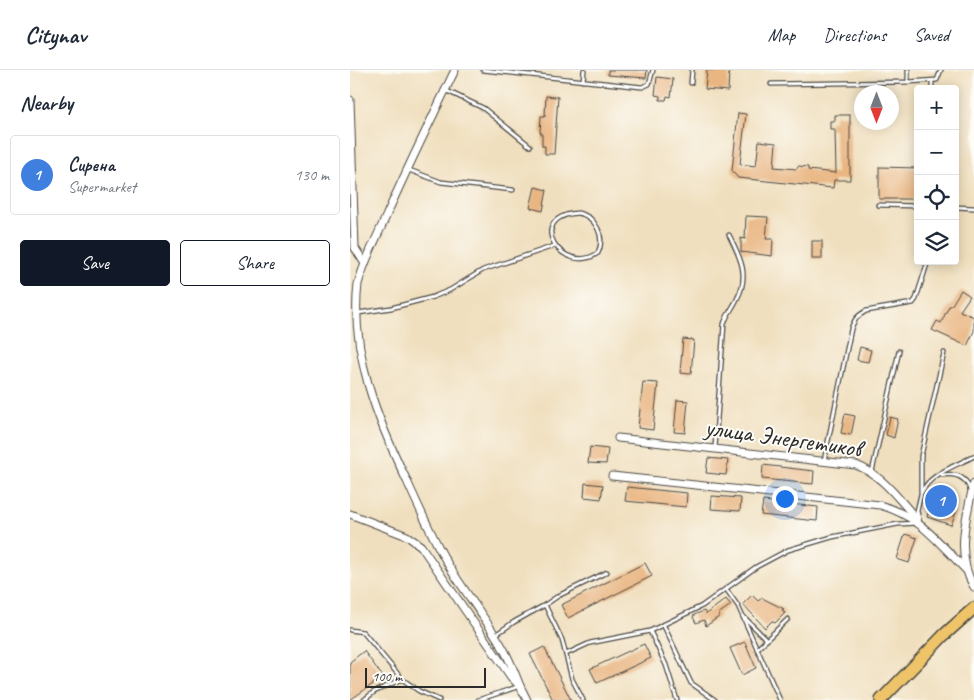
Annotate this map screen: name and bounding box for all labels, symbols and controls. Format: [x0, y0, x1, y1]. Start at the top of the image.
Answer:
text: Citynav [25, 20, 86, 50]
text: Map [768, 24, 795, 46]
text: Directions [823, 24, 886, 46]
text: Saved [914, 24, 949, 46]
north arrow [854, 85, 899, 130]
map controls [914, 85, 959, 265]
button: + [914, 85, 959, 130]
text: Nearby [20, 90, 73, 116]
button: − [914, 130, 959, 175]
text: Сирена [68, 153, 115, 177]
text: 1 [33, 165, 41, 185]
text: 130 m [295, 165, 329, 185]
button: locate [914, 175, 959, 220]
text: Supermarket [68, 177, 136, 197]
button: layers [914, 220, 959, 265]
button: Save [20, 240, 170, 286]
button: Share [180, 240, 330, 286]
street label: улица Энергетиков [701, 411, 868, 465]
pin: 1 [925, 482, 957, 520]
your location [772, 486, 798, 512]
scale bar [365, 665, 486, 688]
text: 100 m [372, 668, 402, 685]

